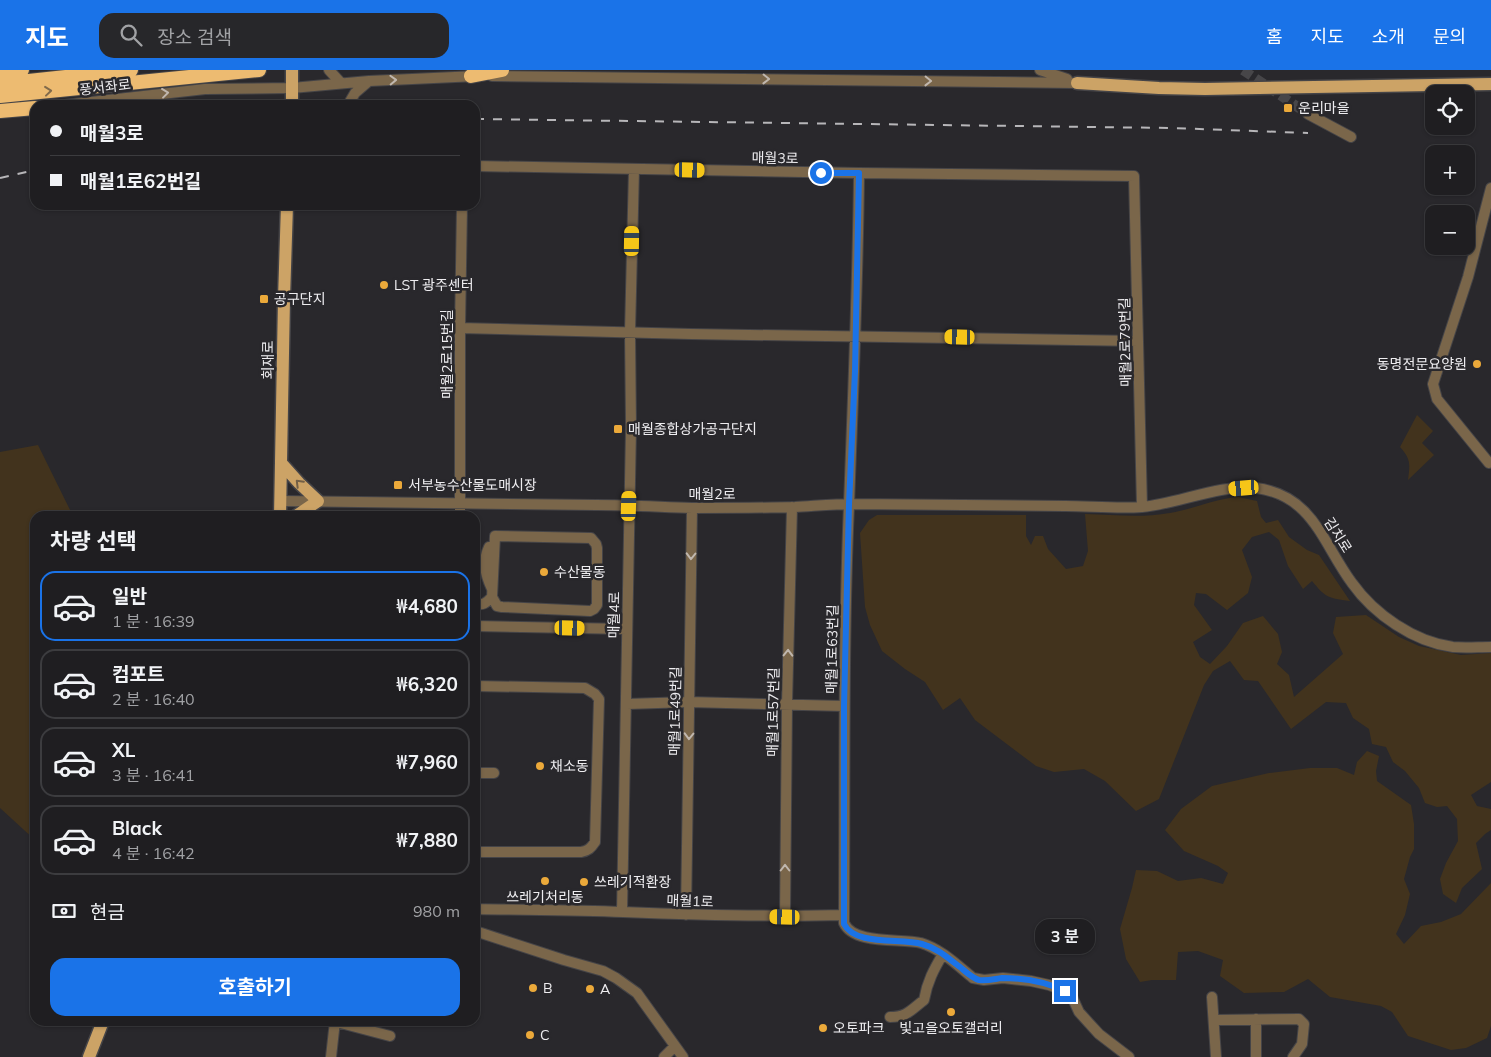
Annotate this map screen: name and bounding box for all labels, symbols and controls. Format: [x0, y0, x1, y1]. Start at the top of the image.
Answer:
search box [99, 13, 449, 58]
icon: search [117, 21, 145, 49]
text: 지도 [25, 22, 69, 52]
text: 장소 검색 [157, 25, 232, 49]
text: 홈 [1266, 25, 1283, 48]
text: 지도 [1311, 25, 1344, 48]
text: 소개 [1372, 25, 1405, 48]
text: 문의 [1433, 25, 1466, 48]
one-way arrow [762, 74, 770, 84]
street label: 풍서좌로 [78, 75, 132, 99]
one-way arrow [390, 75, 398, 85]
one-way arrow [925, 75, 933, 86]
map controls [1425, 85, 1475, 255]
button: locate [1425, 85, 1475, 135]
one-way arrow [45, 86, 53, 97]
one-way arrow [162, 88, 170, 99]
place label: 운리마을 [1298, 99, 1350, 117]
marker: 운리마을 [1282, 102, 1294, 114]
text: 매월3로 [80, 121, 144, 145]
button: + [1425, 145, 1475, 195]
street label: 매월3로 [751, 149, 799, 167]
car [674, 162, 705, 178]
route start [810, 162, 832, 184]
text: 매월1로62번길 [80, 169, 202, 193]
button: − [1425, 205, 1475, 255]
car [624, 226, 639, 256]
place label: LST 광주센터 [394, 276, 474, 294]
marker: LST 광주센터 [378, 279, 390, 291]
place label: 공구단지 [274, 290, 326, 308]
marker: 공구단지 [258, 293, 270, 305]
street label: 매월2로79번길 [1115, 297, 1135, 387]
street label: 매월2로15번길 [438, 309, 456, 399]
car [944, 329, 975, 345]
street label: 회재로 [259, 341, 277, 379]
place label: 동명전문요양원 [1377, 355, 1467, 373]
marker: 동명전문요양원 [1471, 358, 1483, 370]
place label: 매월종합상가공구단지 [628, 420, 757, 438]
marker: 매월종합상가공구단지 [612, 423, 624, 435]
place label: 서부농수산물도매시장 [408, 476, 537, 494]
marker: 서부농수산물도매시장 [392, 479, 404, 491]
car [1228, 479, 1259, 497]
one-way arrow [296, 480, 305, 489]
street label: 매월2로 [688, 485, 736, 503]
car [620, 491, 637, 521]
street label: 김치로 [1320, 514, 1356, 556]
text: 차량 선택 [50, 527, 137, 555]
one-way arrow [686, 553, 696, 561]
place label: 수산물동 [554, 563, 606, 581]
marker: 수산물동 [538, 566, 550, 578]
icon: car [52, 584, 97, 629]
text: 일반 [112, 584, 147, 608]
street label: 매월4로 [605, 591, 623, 639]
text: ₩4,680 [396, 594, 458, 618]
street label: 매월1로63번길 [822, 604, 842, 694]
text: 1 분 · 16:39 [112, 611, 195, 631]
car [554, 620, 585, 636]
one-way arrow [783, 649, 793, 656]
icon: car [52, 662, 97, 707]
text: 컴포트 [112, 662, 164, 686]
street label: 매월1로49번길 [665, 666, 685, 756]
street label: 매월1로57번길 [763, 667, 783, 757]
text: ₩6,320 [396, 672, 458, 696]
text: 2 분 · 16:40 [112, 689, 195, 709]
one-way arrow [684, 733, 694, 741]
text: XL [112, 738, 135, 762]
icon: car [52, 740, 97, 785]
text: ₩7,960 [396, 750, 458, 774]
place label: 채소동 [550, 757, 589, 775]
marker: 채소동 [534, 760, 546, 772]
text: 3 분 · 16:41 [112, 765, 195, 785]
text: Black [112, 816, 162, 840]
icon: car [52, 818, 97, 863]
text: ₩7,880 [396, 828, 458, 852]
text: 4 분 · 16:42 [112, 843, 195, 863]
one-way arrow [780, 864, 791, 872]
place label: 쓰레기적환장 [594, 873, 671, 891]
marker: 쓰레기처리동 [539, 875, 551, 887]
marker: 쓰레기적환장 [578, 876, 590, 888]
place label: 쓰레기처리동 [506, 888, 584, 906]
street label: 매월1로 [666, 891, 714, 911]
icon: cash [50, 897, 78, 925]
text: 현금 [90, 900, 125, 924]
text: 980 m [413, 901, 460, 921]
car [769, 909, 800, 925]
callout: 3 분 [1035, 918, 1095, 954]
text: 3 분 [1051, 926, 1079, 946]
button: 호출하기 [50, 958, 460, 1016]
place label: B [543, 979, 553, 997]
place label: A [600, 980, 611, 998]
route end [1054, 980, 1076, 1002]
marker: B [527, 982, 539, 994]
marker: A [584, 983, 596, 995]
marker: 빛고을오토갤러리 [945, 1006, 957, 1018]
place label: 오토파크 [833, 1019, 885, 1037]
place label: 빛고을오토갤러리 [899, 1019, 1003, 1037]
marker: 오토파크 [817, 1022, 829, 1034]
place label: C [540, 1026, 550, 1044]
marker: C [524, 1029, 536, 1041]

